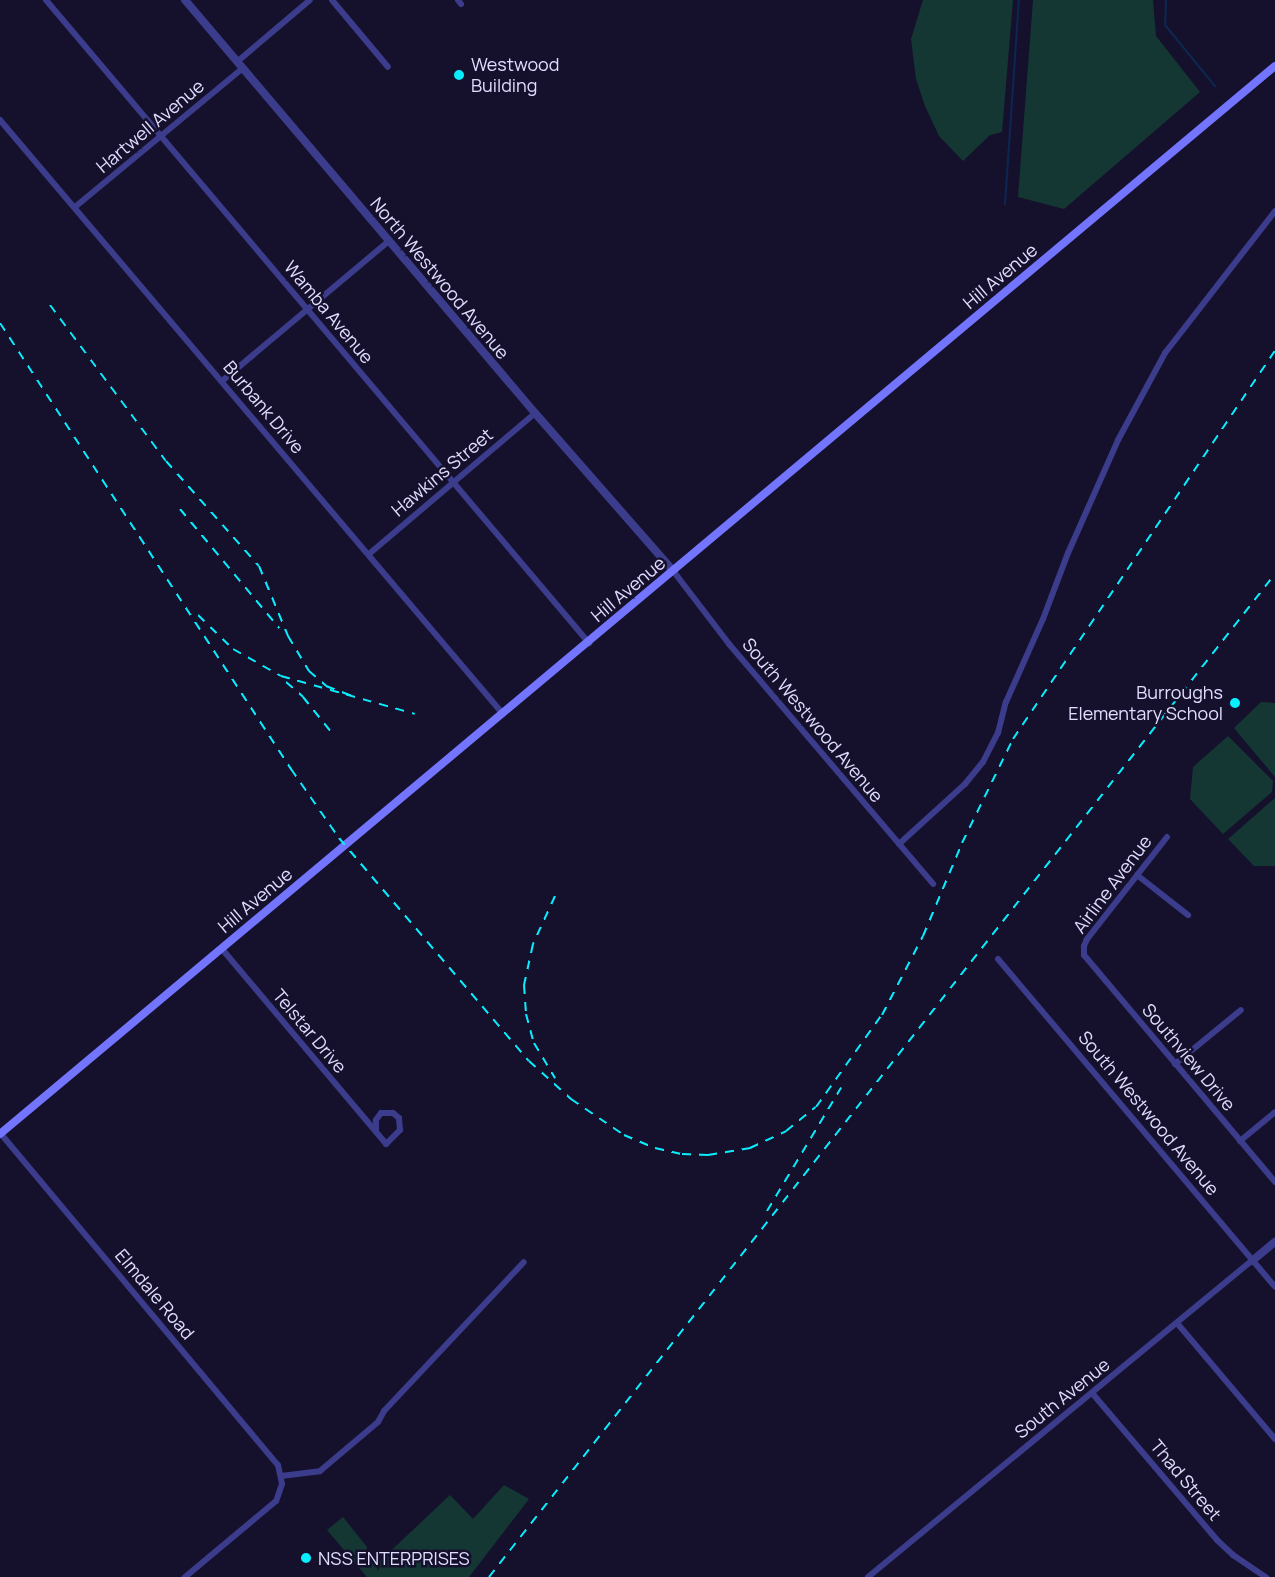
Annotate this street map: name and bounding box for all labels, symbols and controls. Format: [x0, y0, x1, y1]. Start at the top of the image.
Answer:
place label: Westwood Building [471, 54, 559, 97]
marker: Westwood Building [452, 68, 466, 82]
street label: Hartwell Avenue [92, 75, 208, 177]
street label: North Westwood Avenue [366, 193, 514, 363]
street label: Hill Avenue [959, 239, 1041, 313]
street label: Wamba Avenue [280, 256, 378, 368]
street label: Burbank Drive [219, 356, 309, 458]
street label: Hawkins Street [387, 423, 497, 521]
street label: Hill Avenue [587, 552, 669, 626]
street label: South Westwood Avenue [738, 634, 888, 806]
place label: Burroughs Elementary School [1068, 682, 1223, 724]
marker: Burroughs Elementary School [1228, 696, 1242, 710]
street label: Airline Avenue [1068, 831, 1156, 937]
street label: Hill Avenue [214, 863, 296, 937]
street label: Telstar Drive [269, 985, 351, 1077]
street label: Southview Drive [1138, 999, 1240, 1115]
street label: South Westwood Avenue [1074, 1027, 1224, 1199]
street label: Elmdale Road [111, 1244, 199, 1344]
street label: South Avenue [1010, 1353, 1114, 1443]
street label: Thad Street [1146, 1435, 1226, 1525]
place label: NSS ENTERPRISES [318, 1547, 470, 1569]
marker: NSS ENTERPRISES [299, 1551, 313, 1565]

